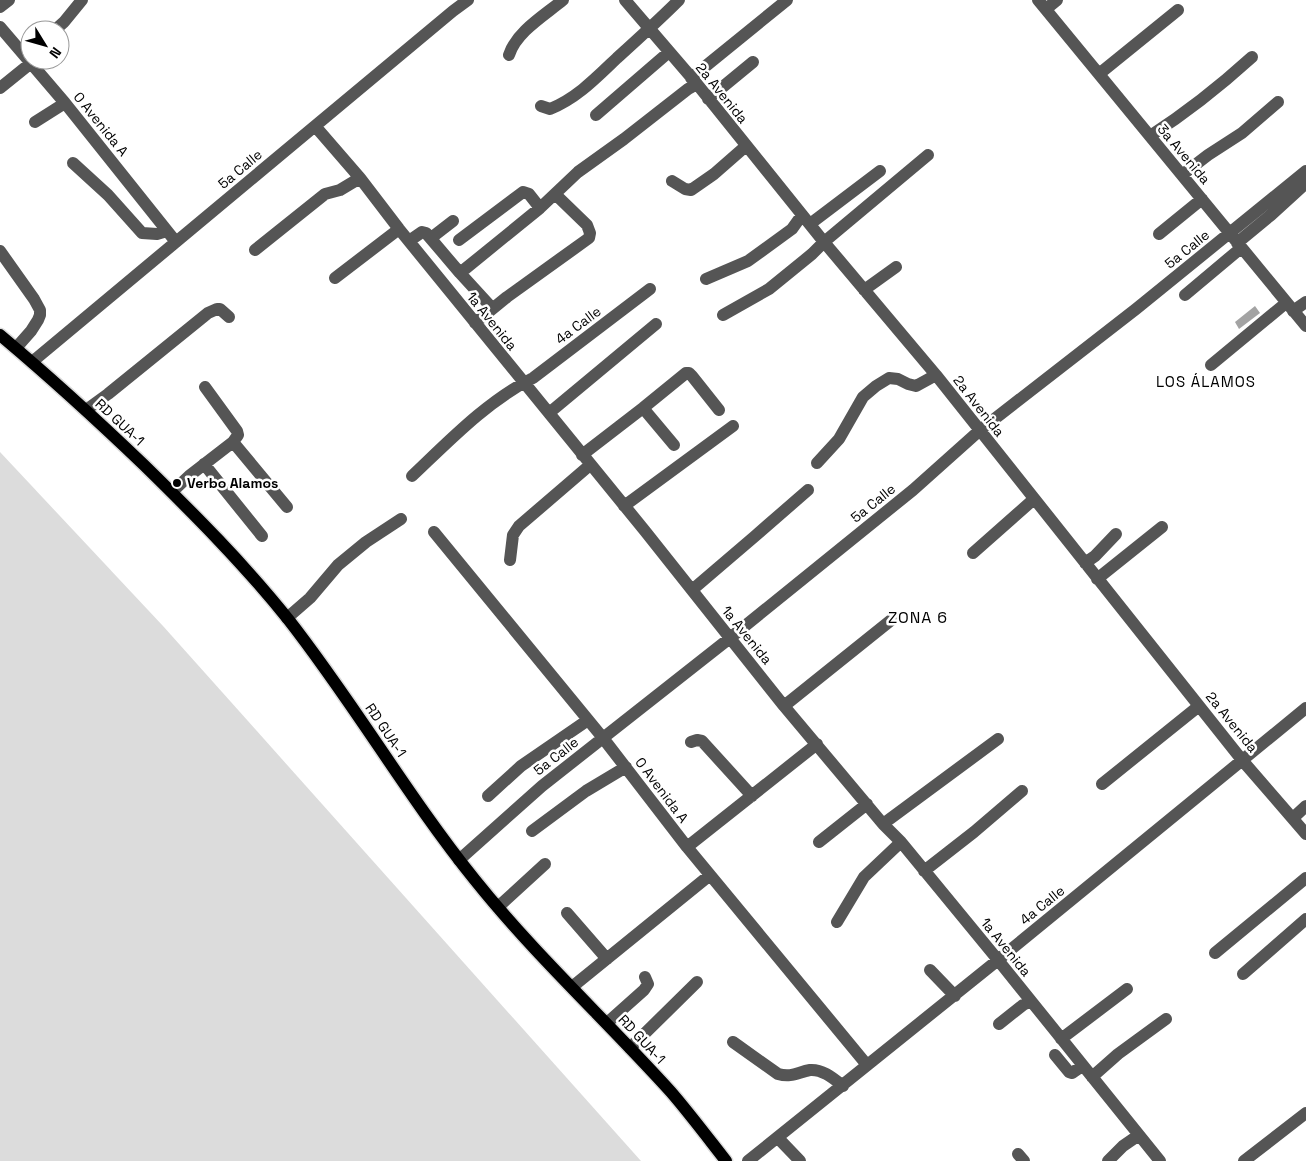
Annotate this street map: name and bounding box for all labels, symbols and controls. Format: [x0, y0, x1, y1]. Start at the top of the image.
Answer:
north arrow [20, 20, 70, 70]
text: N [45, 44, 65, 62]
street label: 2a Avenida [692, 59, 752, 127]
street label: 0 Avenida A [70, 88, 133, 160]
street label: 3a Avenida [1154, 120, 1214, 188]
street label: 5a Calle [214, 145, 266, 193]
street label: 5a Calle [1161, 226, 1213, 272]
street label: 1a Avenida [463, 288, 521, 354]
street label: 4a Calle [552, 302, 604, 348]
street label: 2a Avenida [949, 372, 1009, 440]
district label: LOS ÁLAMOS [1156, 372, 1256, 391]
street label: RD GUA-1 [92, 395, 148, 449]
place label: Verbo Alamos [187, 474, 278, 492]
marker: Verbo Alamos [171, 477, 183, 489]
street label: 5a Calle [847, 480, 899, 526]
street label: 1a Avenida [718, 602, 776, 668]
district label: ZONA 6 [888, 607, 948, 628]
street label: 2a Avenida [1202, 688, 1262, 756]
street label: RD GUA-1 [361, 700, 411, 760]
street label: 5a Calle [530, 733, 582, 779]
street label: 0 Avenida A [631, 754, 693, 827]
street label: 4a Calle [1016, 881, 1068, 929]
street label: 1a Avenida [977, 914, 1035, 980]
street label: RD GUA-1 [615, 1011, 669, 1067]

